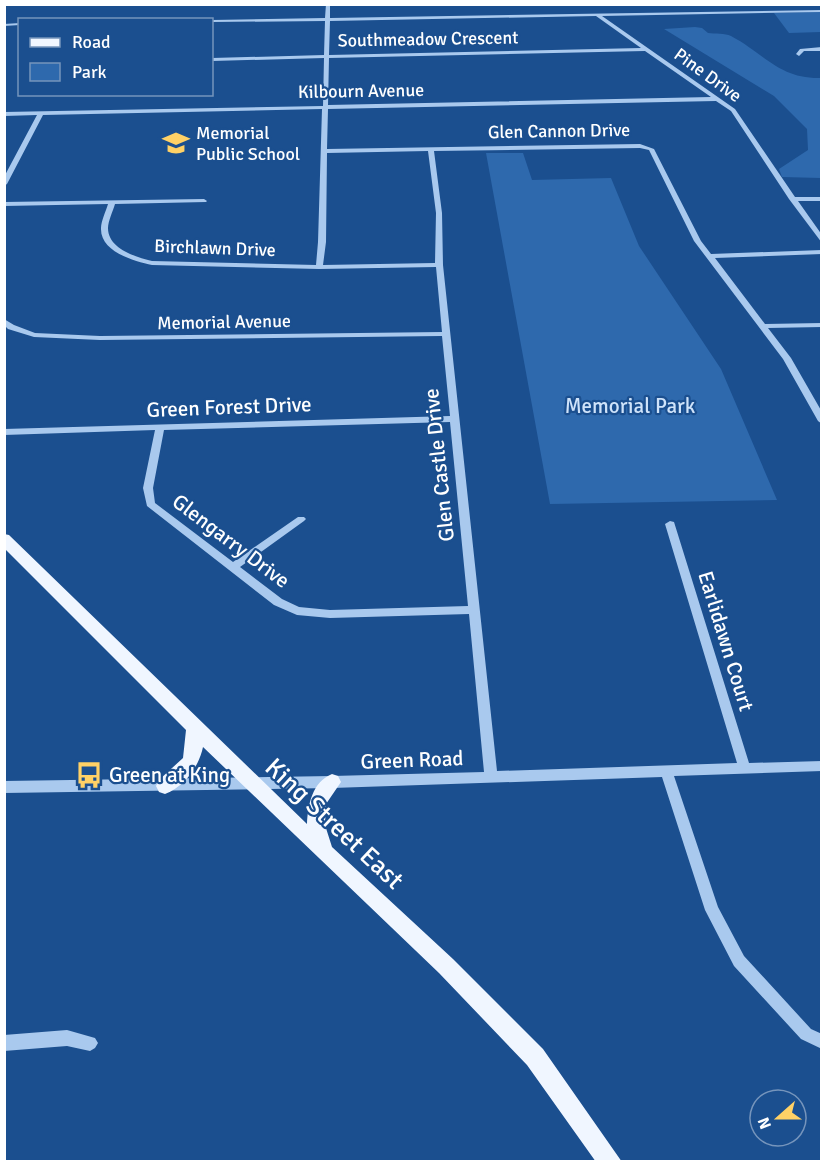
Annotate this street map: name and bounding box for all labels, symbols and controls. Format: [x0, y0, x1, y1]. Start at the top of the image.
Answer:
legend [18, 18, 213, 96]
street label: Southmeadow Crescent [337, 26, 519, 52]
text: Road [72, 31, 111, 53]
street label: Pine Drive [670, 43, 746, 107]
text: Park [72, 61, 107, 83]
street label: Kilbourn Avenue [298, 79, 424, 103]
street label: Glen Cannon Drive [488, 119, 630, 143]
place label: Memorial Public School [196, 122, 300, 165]
school or university icon: Memorial Public School [161, 128, 191, 158]
street label: Birchlawn Drive [154, 235, 276, 261]
street label: Memorial Avenue [157, 310, 291, 334]
street label: Glen Castle Drive [418, 387, 460, 543]
street label: Green Forest Drive [146, 391, 312, 423]
park label: Memorial Park [565, 393, 696, 419]
street label: Glengarry Drive [167, 488, 295, 594]
street label: Earlidawn Court [692, 568, 760, 714]
street label: Green Road [360, 745, 464, 775]
street label: King Street East [258, 752, 410, 896]
bus stop icon: Green at King [74, 760, 104, 790]
place label: Green at King [109, 762, 230, 788]
north arrow [748, 1088, 808, 1148]
text: N [754, 1114, 776, 1132]

